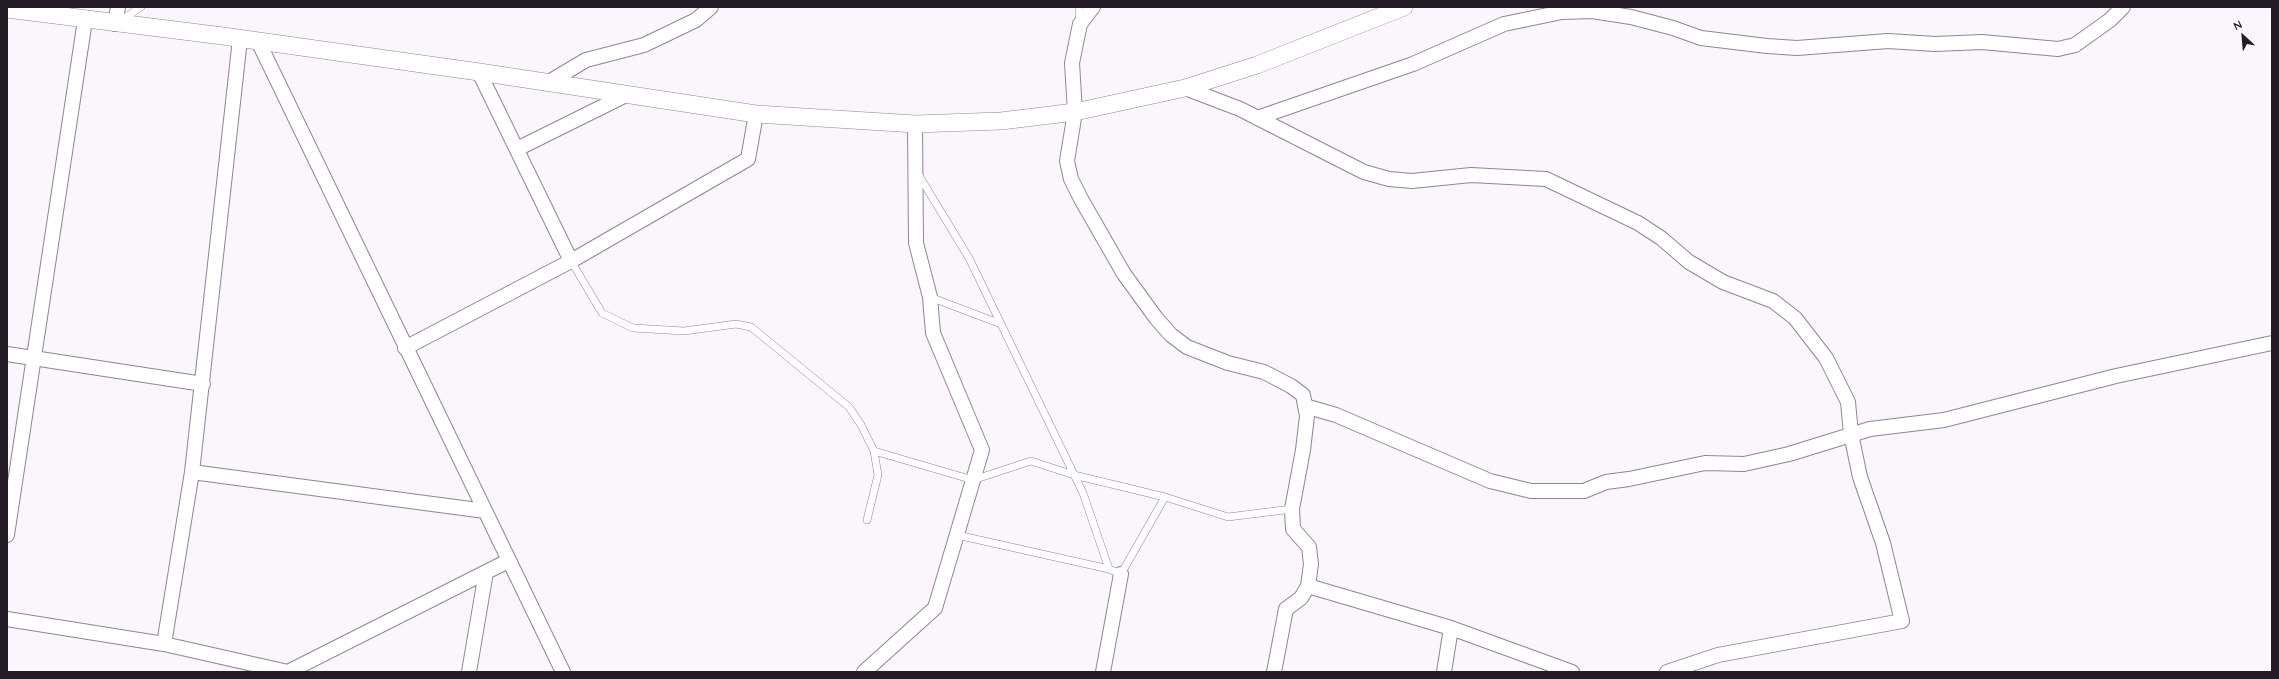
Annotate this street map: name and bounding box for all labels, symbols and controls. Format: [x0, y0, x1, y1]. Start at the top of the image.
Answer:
north arrow [2223, 16, 2263, 56]
text: N [2231, 17, 2244, 33]

